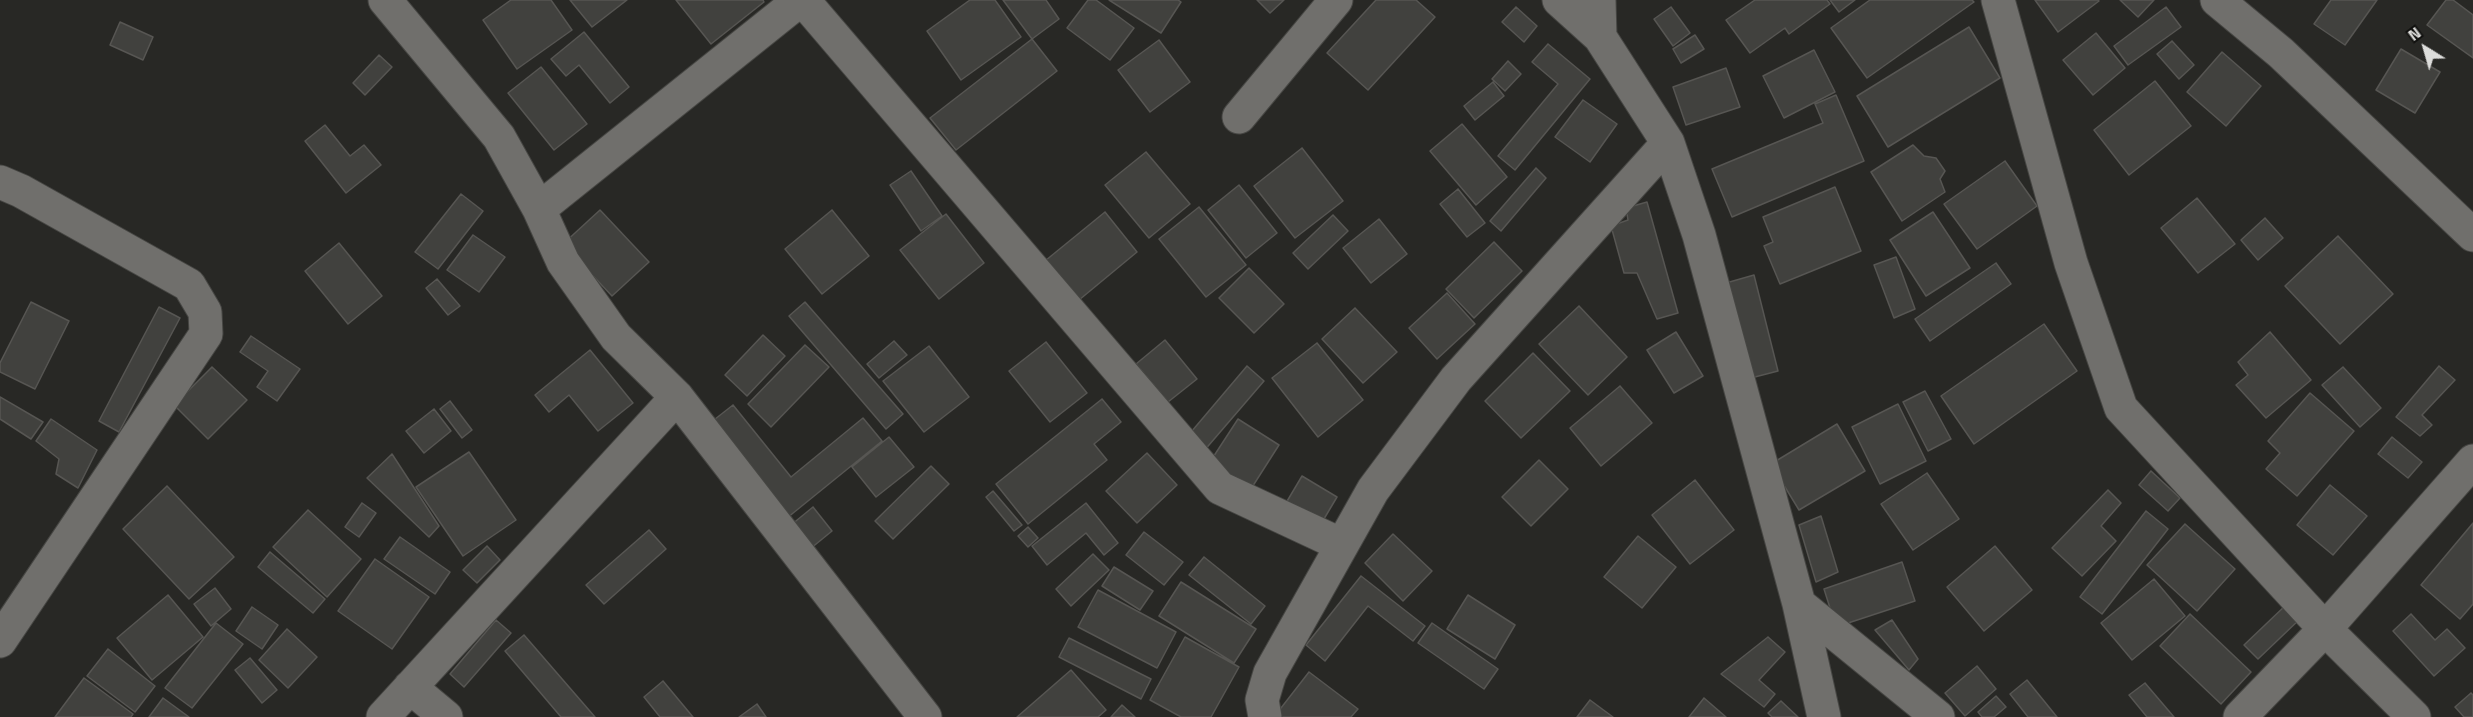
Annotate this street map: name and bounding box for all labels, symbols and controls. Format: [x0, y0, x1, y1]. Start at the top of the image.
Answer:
north arrow [2395, 18, 2455, 78]
text: N [2403, 21, 2426, 47]

